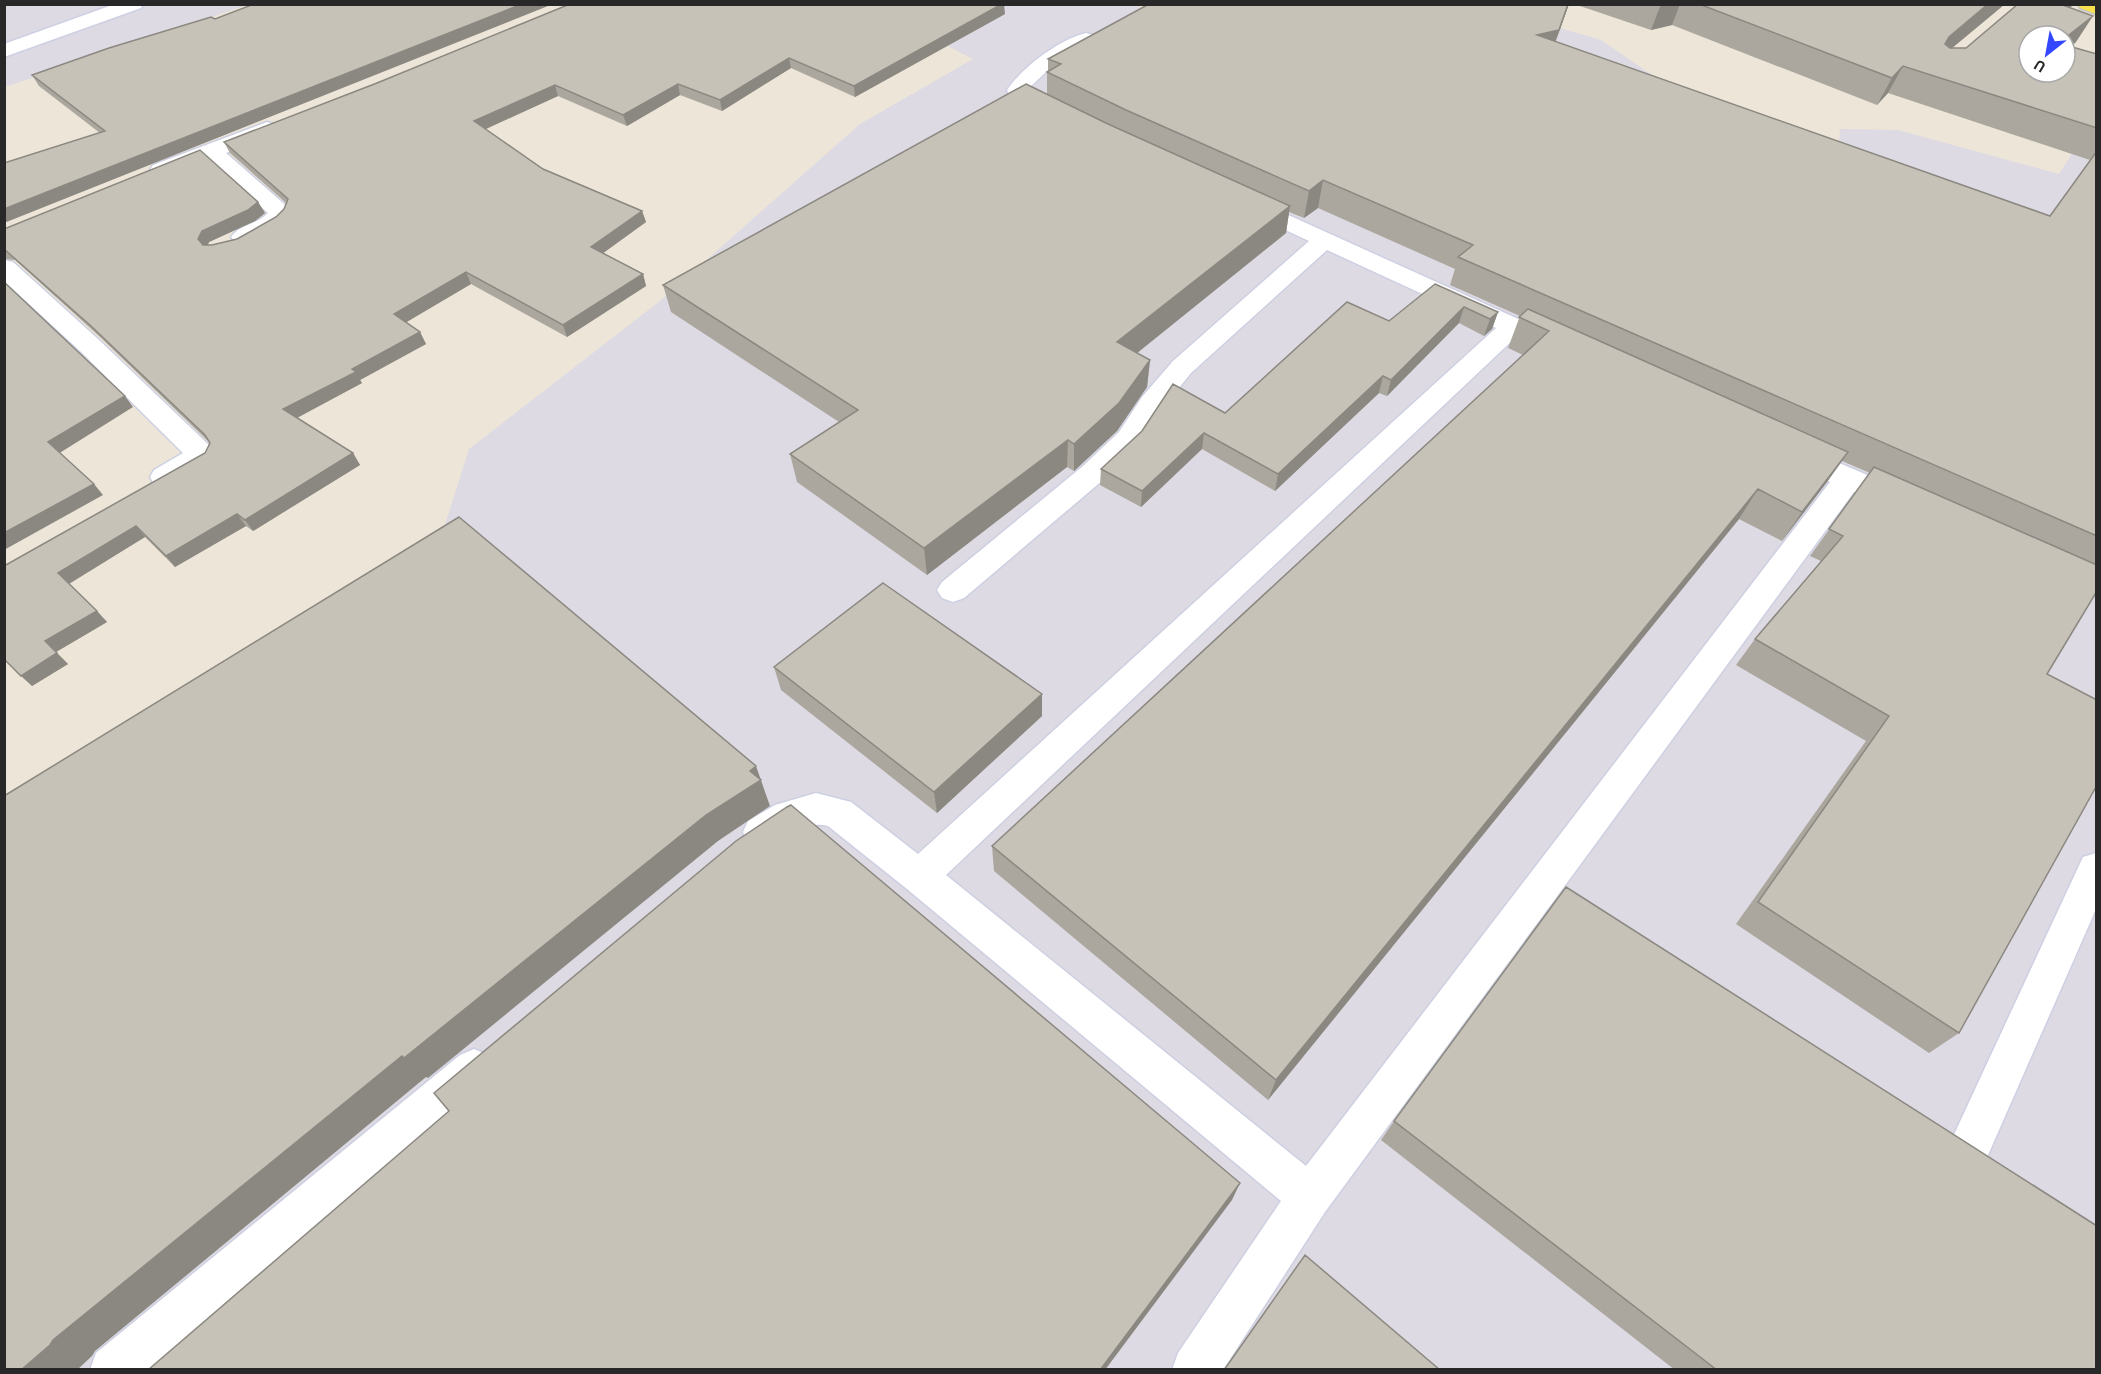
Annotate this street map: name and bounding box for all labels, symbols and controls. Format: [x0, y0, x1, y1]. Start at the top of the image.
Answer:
north arrow [2017, 24, 2077, 84]
text: U [2031, 57, 2048, 75]

